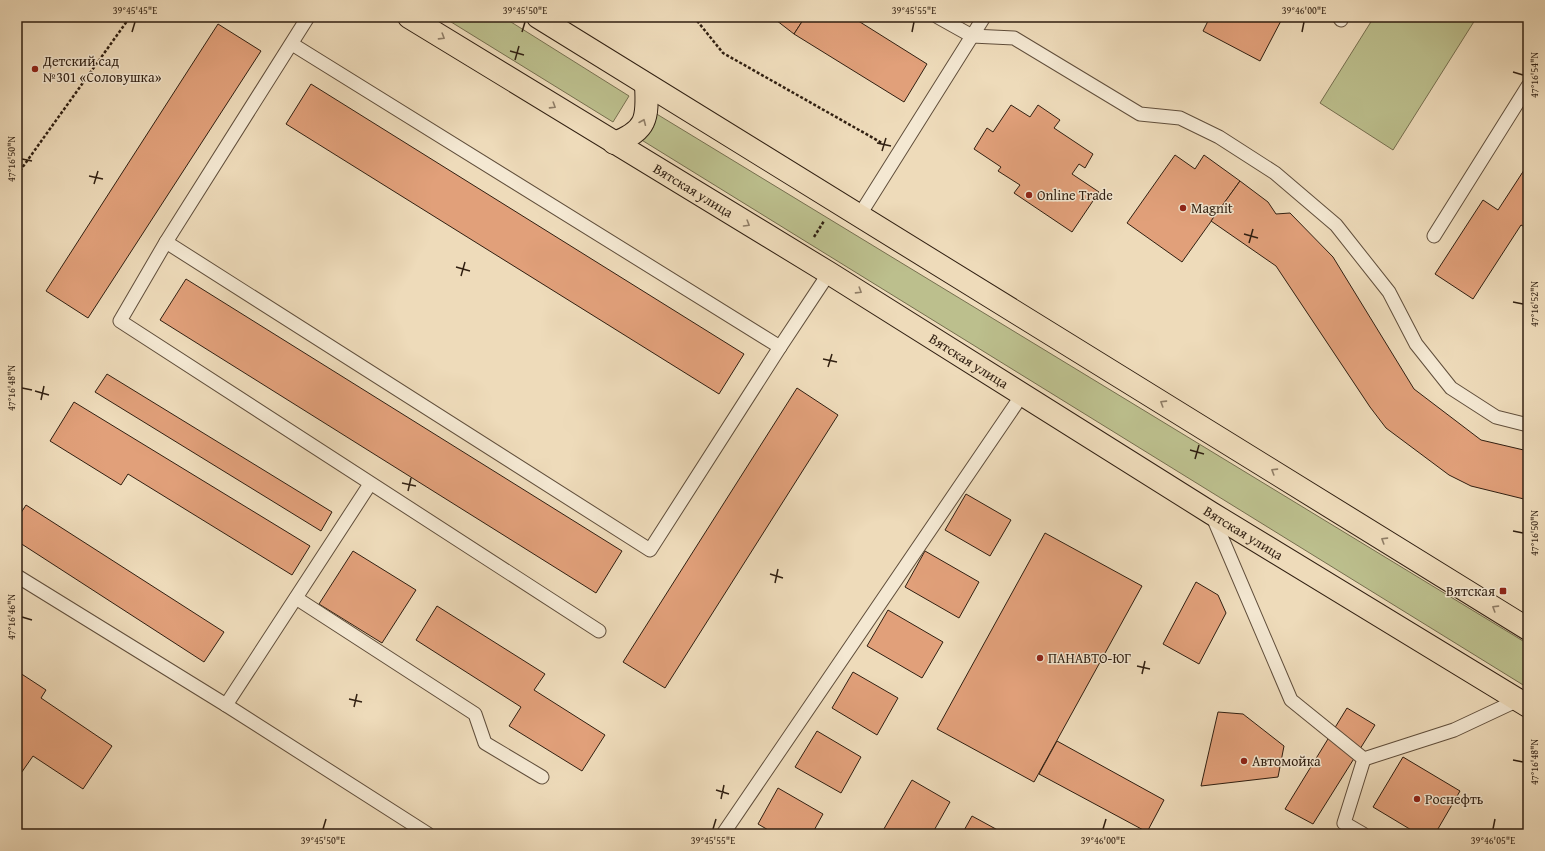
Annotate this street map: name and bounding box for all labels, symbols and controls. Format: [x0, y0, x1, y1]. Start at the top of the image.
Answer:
text: 39°45'45"E [113, 3, 157, 18]
text: 39°45'50"E [503, 3, 547, 18]
text: 39°45'55"E [892, 3, 936, 18]
text: 39°46'00"E [1282, 3, 1326, 18]
one-way arrow [438, 33, 445, 40]
place label: Детский сад №301 «Соловушка» [42, 51, 162, 87]
text: 47°16'54"N [1527, 52, 1542, 98]
marker: Детский сад №301 «Соловушка» [30, 64, 40, 74]
one-way arrow [549, 101, 556, 108]
one-way arrow [638, 119, 646, 126]
text: 47°16'50"N [4, 136, 19, 182]
street label: Вятская улица [650, 158, 737, 222]
place label: Online Trade [1037, 185, 1113, 205]
marker: Online Trade [1024, 190, 1034, 200]
place label: Magnit [1191, 198, 1233, 218]
marker: Magnit [1178, 203, 1188, 213]
one-way arrow [743, 219, 750, 226]
text: 47°16'52"N [1527, 281, 1542, 327]
one-way arrow [855, 287, 862, 294]
street label: Вятская улица [925, 328, 1013, 393]
text: 47°16'48"N [4, 365, 19, 411]
one-way arrow [1160, 401, 1167, 408]
one-way arrow [1271, 469, 1278, 476]
street label: Вятская улица [1200, 501, 1287, 565]
text: 47°16'50"N [1527, 510, 1542, 556]
one-way arrow [1381, 537, 1388, 544]
place label: Вятская [1446, 581, 1495, 601]
marker: Вятская [1498, 586, 1508, 596]
text: 47°16'46"N [4, 594, 19, 640]
one-way arrow [1492, 605, 1499, 613]
place label: ПАНАВТО-ЮГ [1048, 648, 1131, 668]
marker: ПАНАВТО-ЮГ [1035, 653, 1045, 663]
text: 47°16'48"N [1527, 739, 1542, 785]
place label: Автомойка [1252, 751, 1321, 771]
marker: Автомойка [1239, 756, 1249, 766]
place label: Роснефть [1425, 789, 1484, 809]
marker: Роснефть [1412, 794, 1422, 804]
text: 39°45'50"E [301, 833, 345, 848]
text: 39°45'55"E [691, 833, 735, 848]
text: 39°46'00"E [1081, 833, 1125, 848]
text: 39°46'05"E [1471, 833, 1515, 848]

